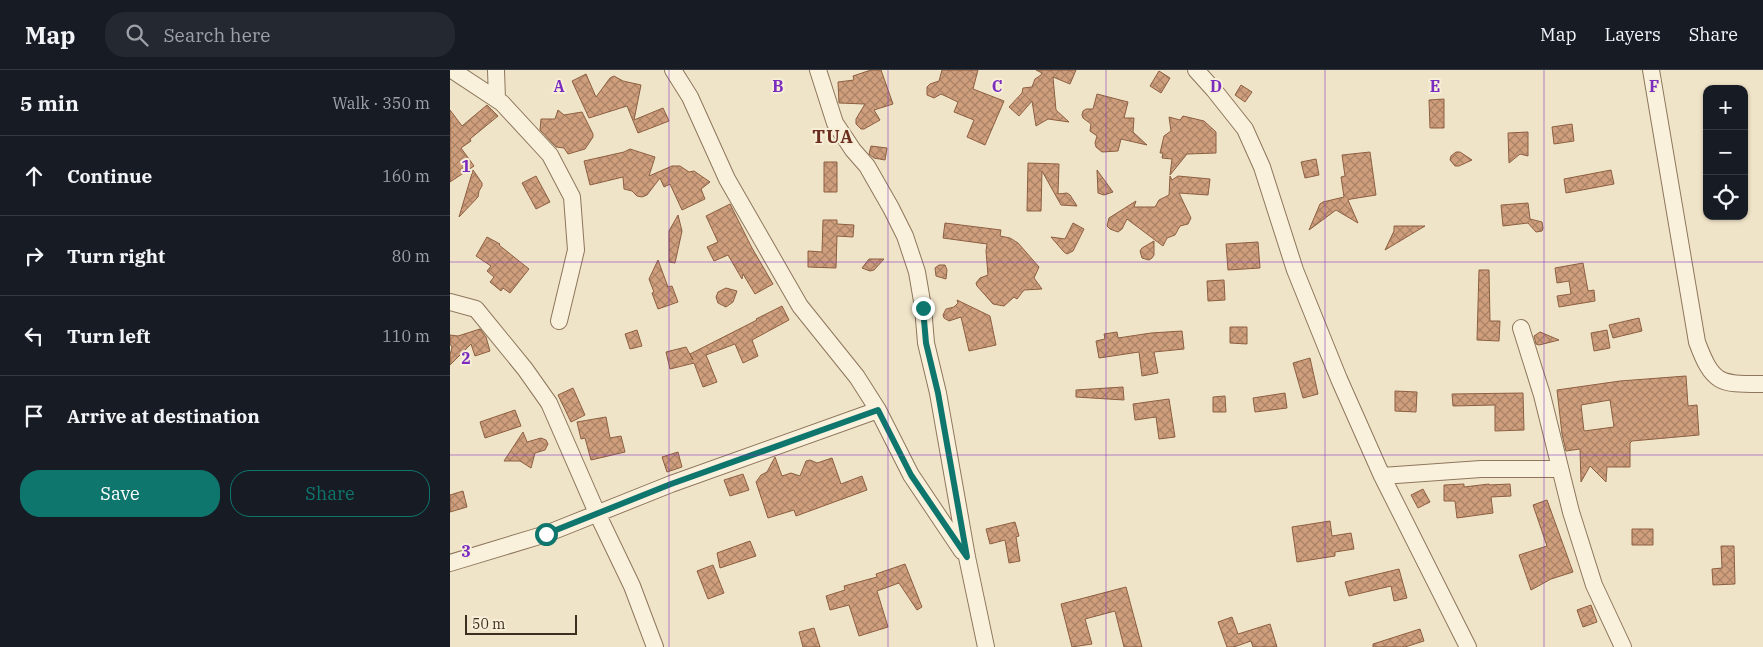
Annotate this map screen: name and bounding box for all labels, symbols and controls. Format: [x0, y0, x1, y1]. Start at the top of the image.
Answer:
search box [105, 12, 455, 57]
text: Map [25, 19, 75, 51]
icon: search [123, 21, 151, 49]
text: Search here [163, 23, 270, 47]
text: Map [1540, 23, 1577, 46]
text: Layers [1605, 23, 1661, 46]
text: Share [1689, 23, 1738, 46]
text: A [553, 76, 565, 96]
text: B [772, 76, 784, 96]
text: C [992, 76, 1002, 96]
text: D [1210, 76, 1222, 96]
text: E [1430, 76, 1440, 96]
text: F [1649, 76, 1659, 96]
map controls [1703, 85, 1748, 220]
button: + [1703, 85, 1748, 130]
text: 5 min [20, 89, 79, 117]
text: Walk · 350 m [332, 93, 430, 113]
district label: TUA [812, 125, 854, 148]
button: − [1703, 130, 1748, 175]
text: 1 [461, 156, 471, 176]
icon: ahead [20, 162, 48, 190]
text: Continue [67, 164, 152, 188]
text: 160 m [382, 166, 430, 186]
button: locate [1703, 175, 1748, 220]
icon: right [20, 242, 48, 270]
text: Turn right [67, 244, 165, 268]
text: 80 m [392, 246, 430, 266]
route end [912, 297, 935, 320]
icon: left [20, 322, 48, 350]
text: Turn left [67, 324, 150, 348]
text: 110 m [382, 326, 430, 346]
text: 2 [461, 348, 471, 368]
icon: arrive [20, 402, 48, 430]
text: Arrive at destination [67, 404, 260, 428]
button: Save [20, 470, 220, 517]
button: Share [230, 470, 430, 517]
route start [535, 523, 558, 546]
text: 3 [461, 541, 471, 561]
scale bar [465, 612, 578, 635]
text: 50 m [472, 615, 505, 633]

